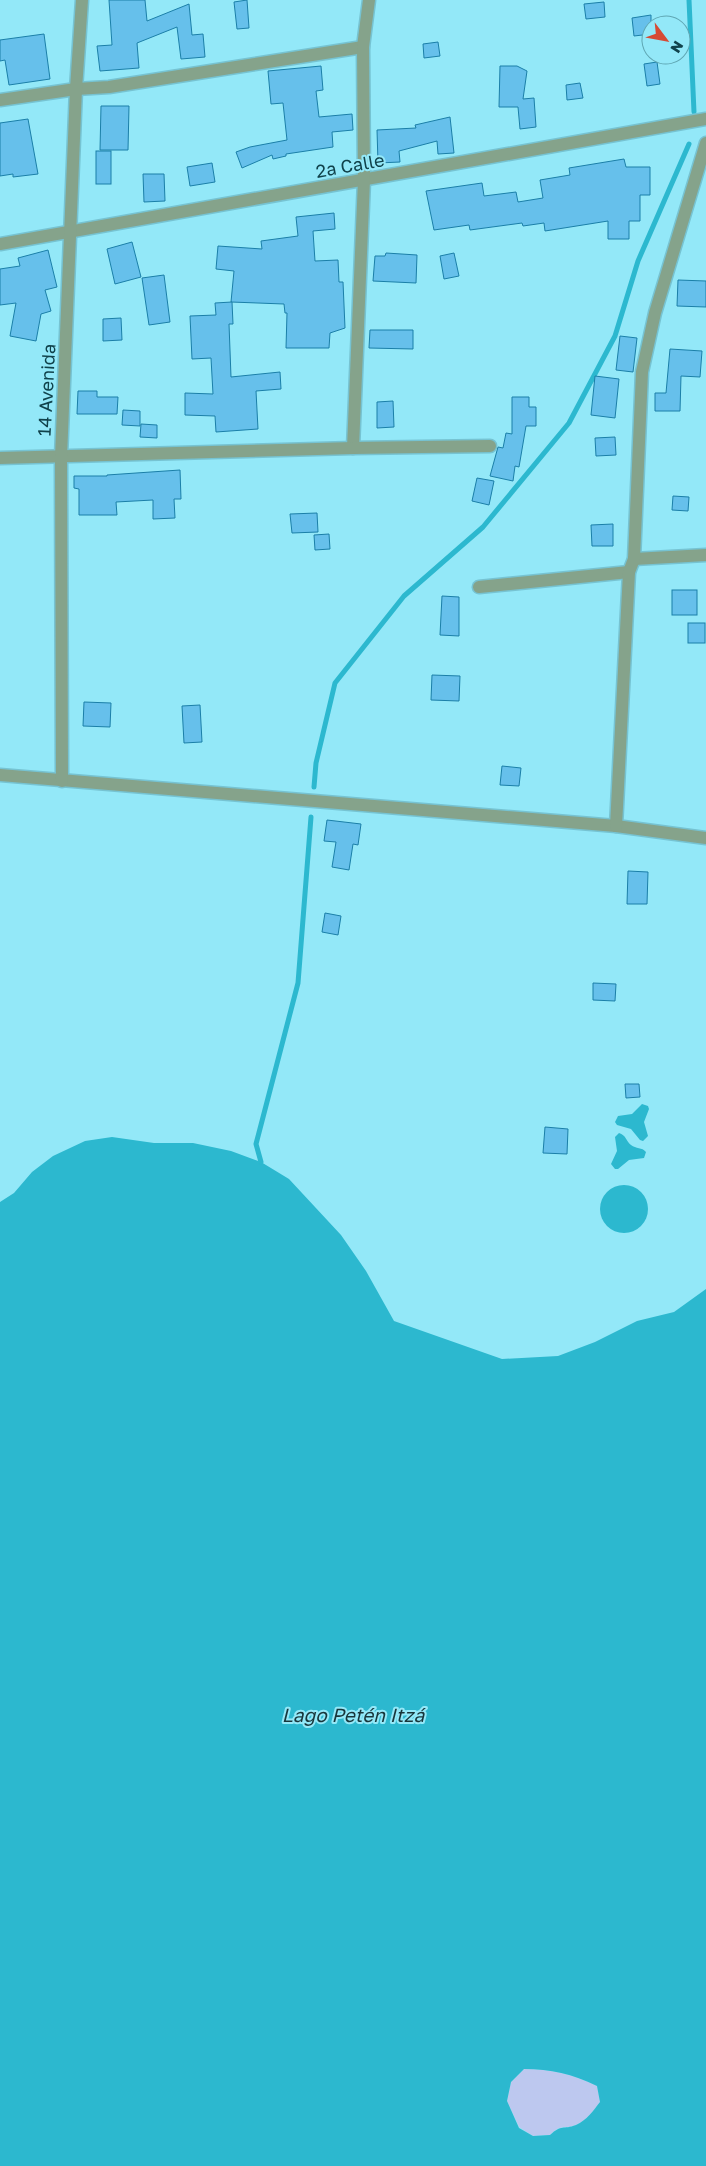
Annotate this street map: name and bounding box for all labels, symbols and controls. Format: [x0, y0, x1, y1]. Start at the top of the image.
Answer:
north arrow [641, 15, 691, 65]
text: N [667, 38, 687, 56]
street label: 2a Calle [314, 148, 386, 182]
street label: 14 Avenida [33, 343, 59, 437]
water label: Lago Petén Itzá [282, 1703, 426, 1726]

